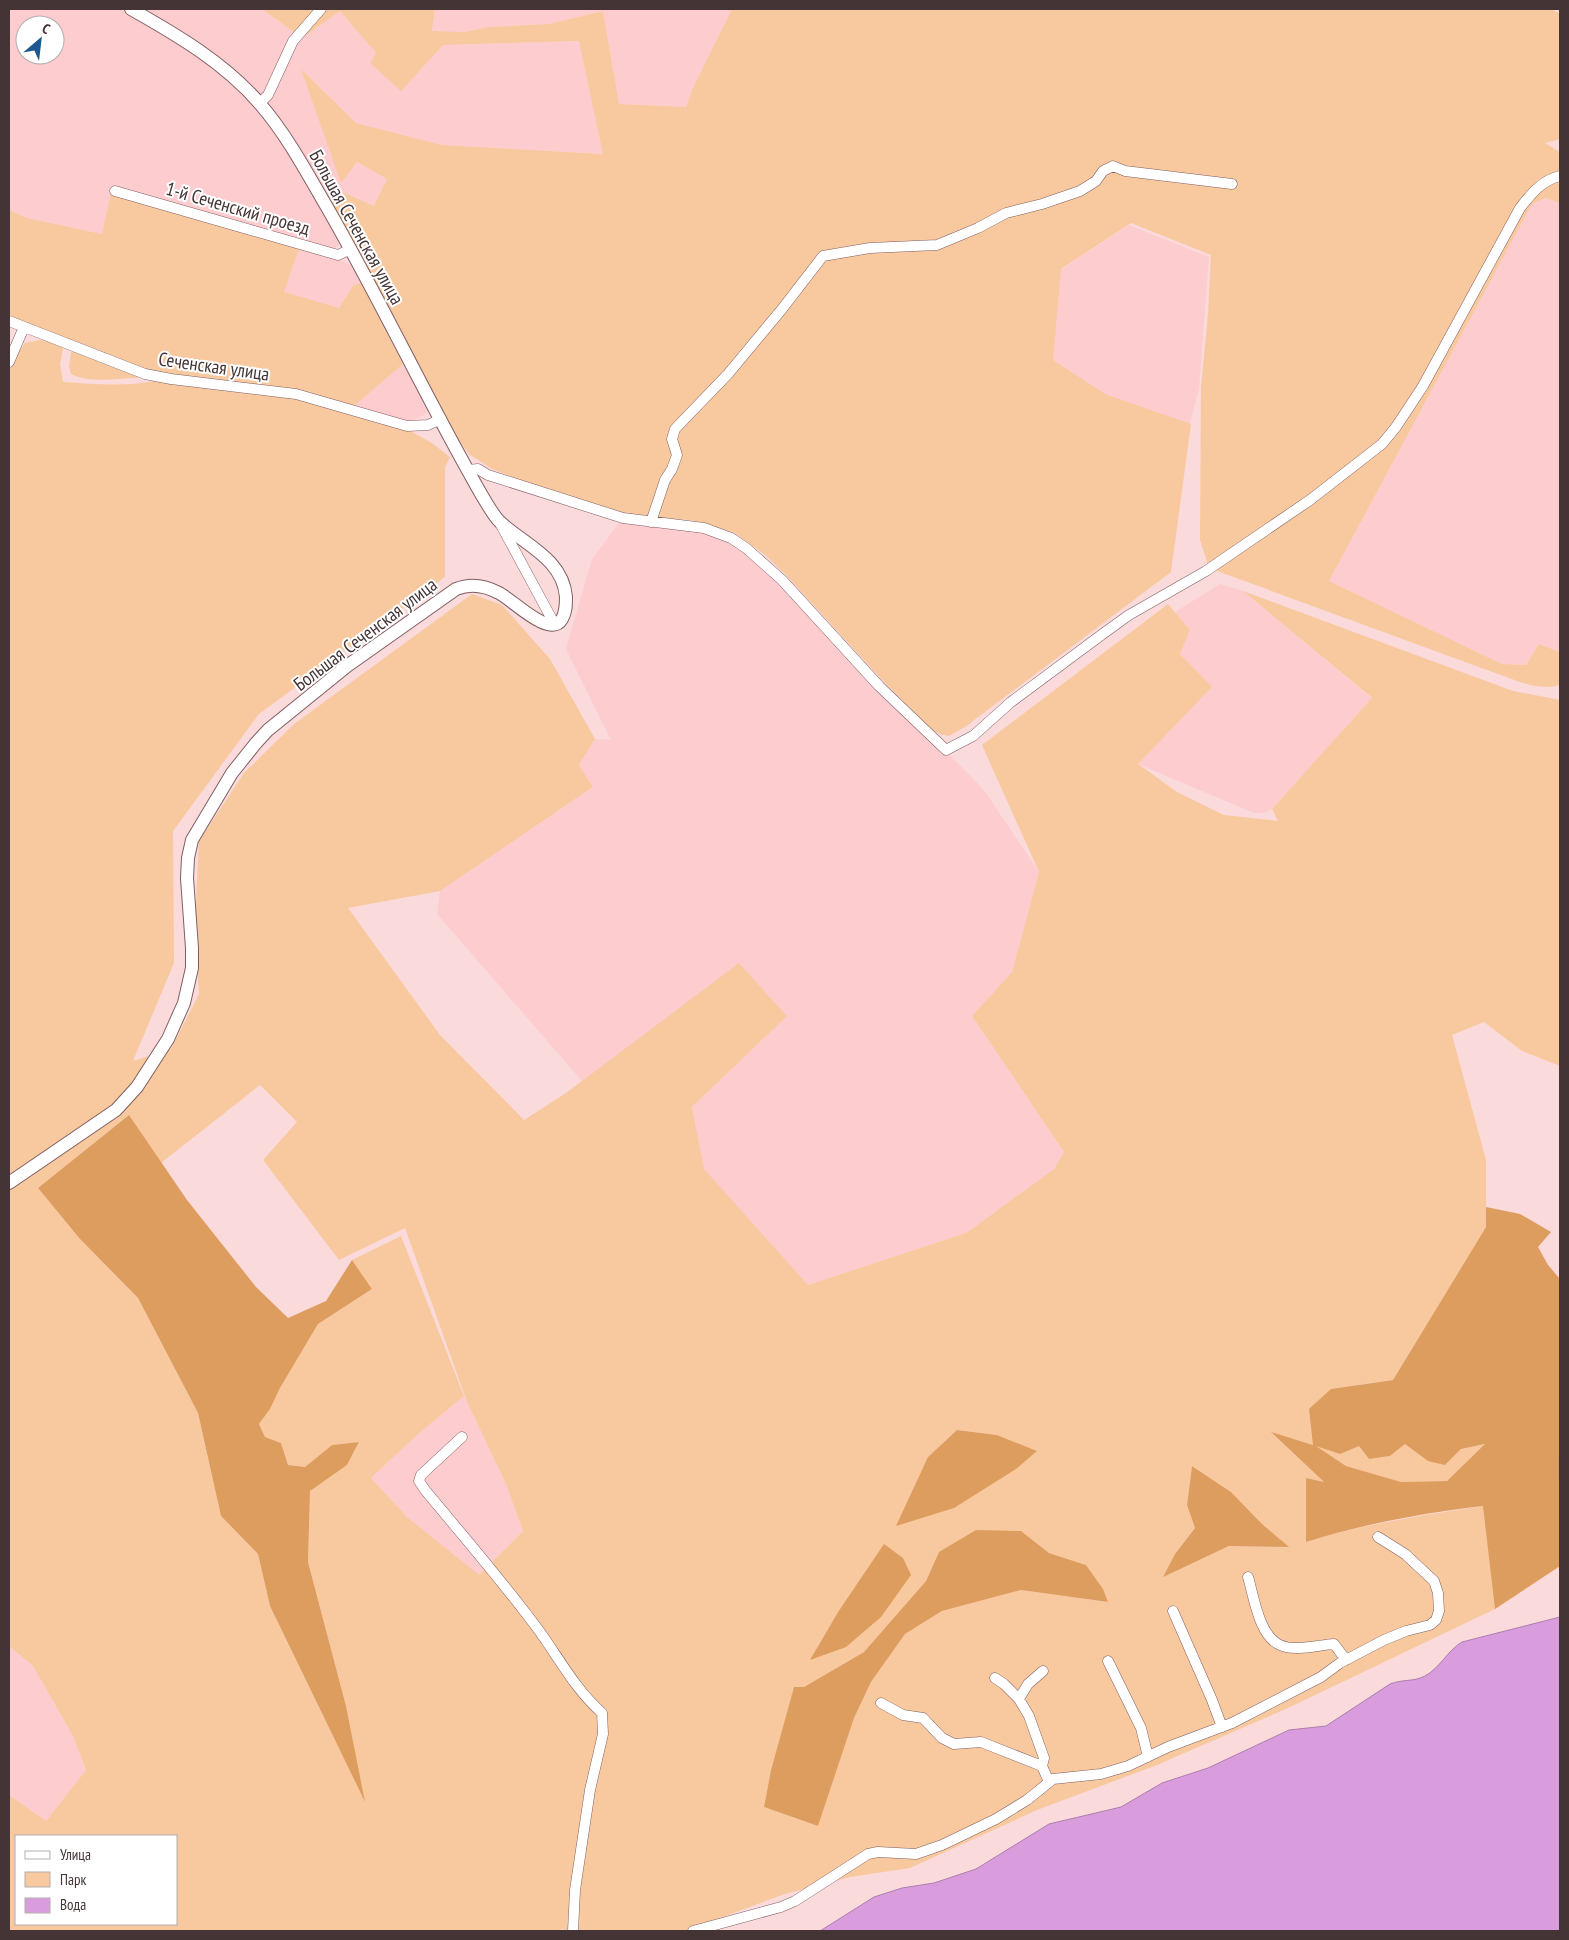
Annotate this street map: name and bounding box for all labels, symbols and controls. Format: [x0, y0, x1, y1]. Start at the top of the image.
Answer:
north arrow [15, 15, 65, 65]
text: С [39, 19, 54, 38]
street label: Большая Сеченская улица [304, 145, 410, 309]
street label: 1-й Сеченский проезд [163, 176, 313, 240]
street label: Сеченская улица [157, 346, 271, 386]
street label: Большая Сеченская улица [289, 572, 441, 696]
legend [15, 1835, 178, 1925]
text: Улица [60, 1845, 91, 1864]
text: Парк [60, 1870, 86, 1889]
text: Вода [60, 1895, 86, 1914]

